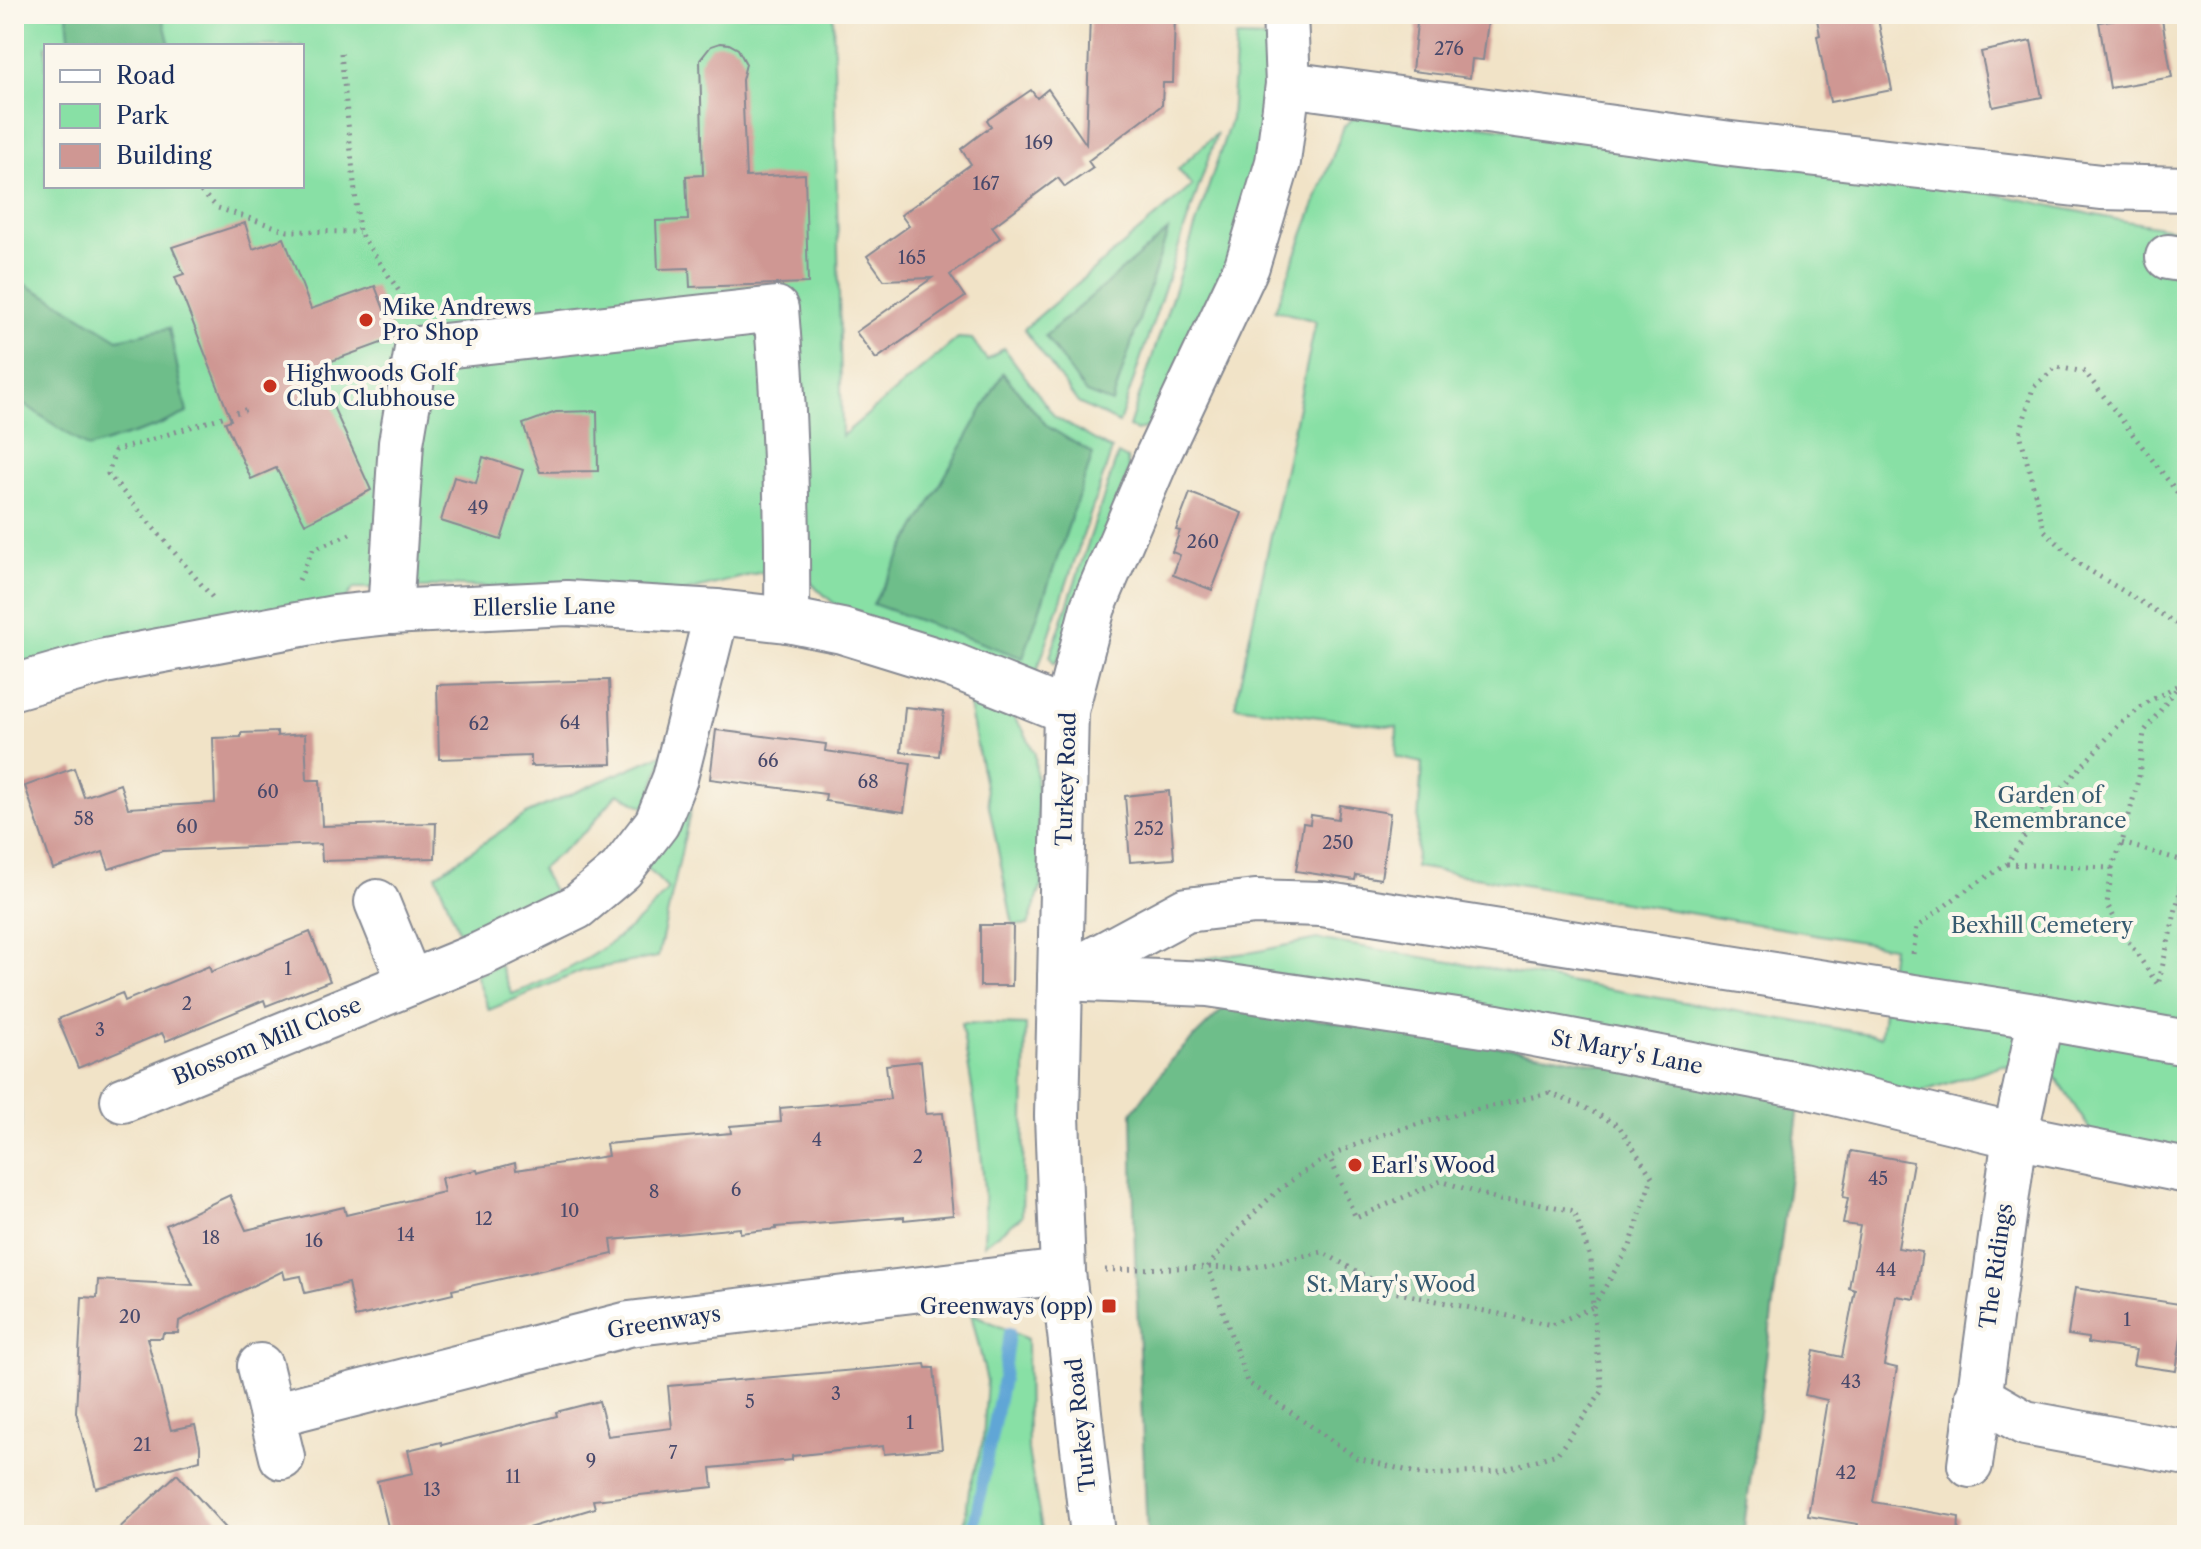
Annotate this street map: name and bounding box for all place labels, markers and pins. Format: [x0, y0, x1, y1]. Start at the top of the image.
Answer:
place label: Mike Andrews Pro Shop [382, 294, 532, 346]
marker: Mike Andrews Pro Shop [357, 311, 375, 329]
place label: Highwoods Golf Club Clubhouse [286, 360, 459, 412]
marker: Highwoods Golf Club Clubhouse [261, 377, 279, 395]
place label: Earl's Wood [1371, 1152, 1495, 1179]
marker: Earl's Wood [1346, 1156, 1364, 1174]
place label: Greenways (opp) [920, 1293, 1093, 1320]
marker: Greenways (opp) [1100, 1297, 1118, 1315]

